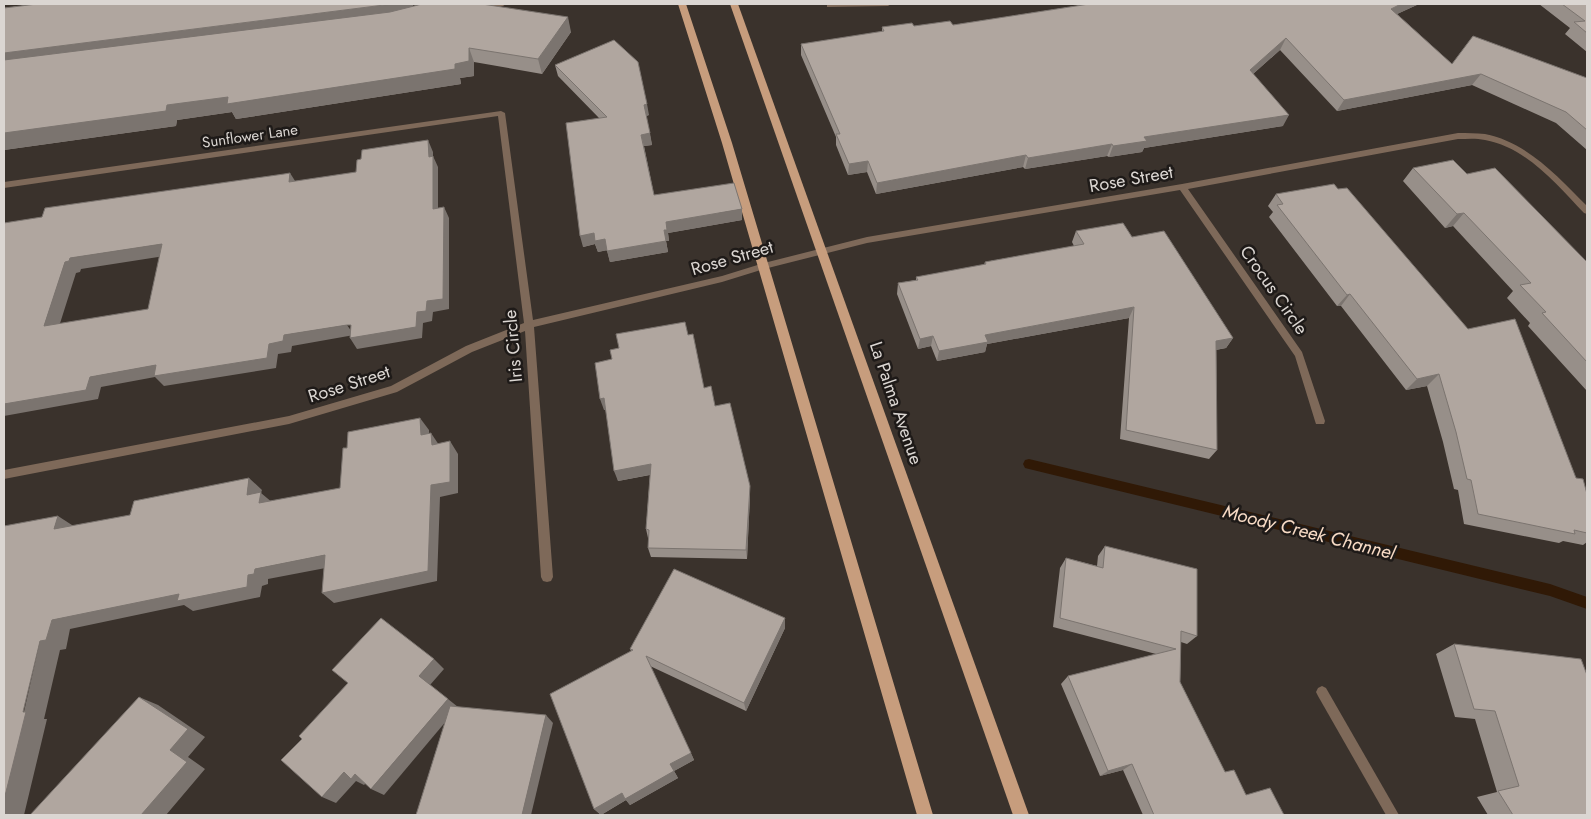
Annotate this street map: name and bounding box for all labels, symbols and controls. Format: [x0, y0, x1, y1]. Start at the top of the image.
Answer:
street label: Sunflower Lane [201, 118, 300, 154]
street label: Rose Street [1087, 159, 1176, 199]
street label: Rose Street [688, 234, 777, 282]
street label: Crocus Circle [1234, 240, 1314, 340]
street label: Iris Circle [497, 309, 529, 383]
street label: La Palma Avenue [863, 338, 929, 468]
street label: Rose Street [305, 358, 394, 409]
water label: Moody Creek Channel [1220, 498, 1399, 567]

